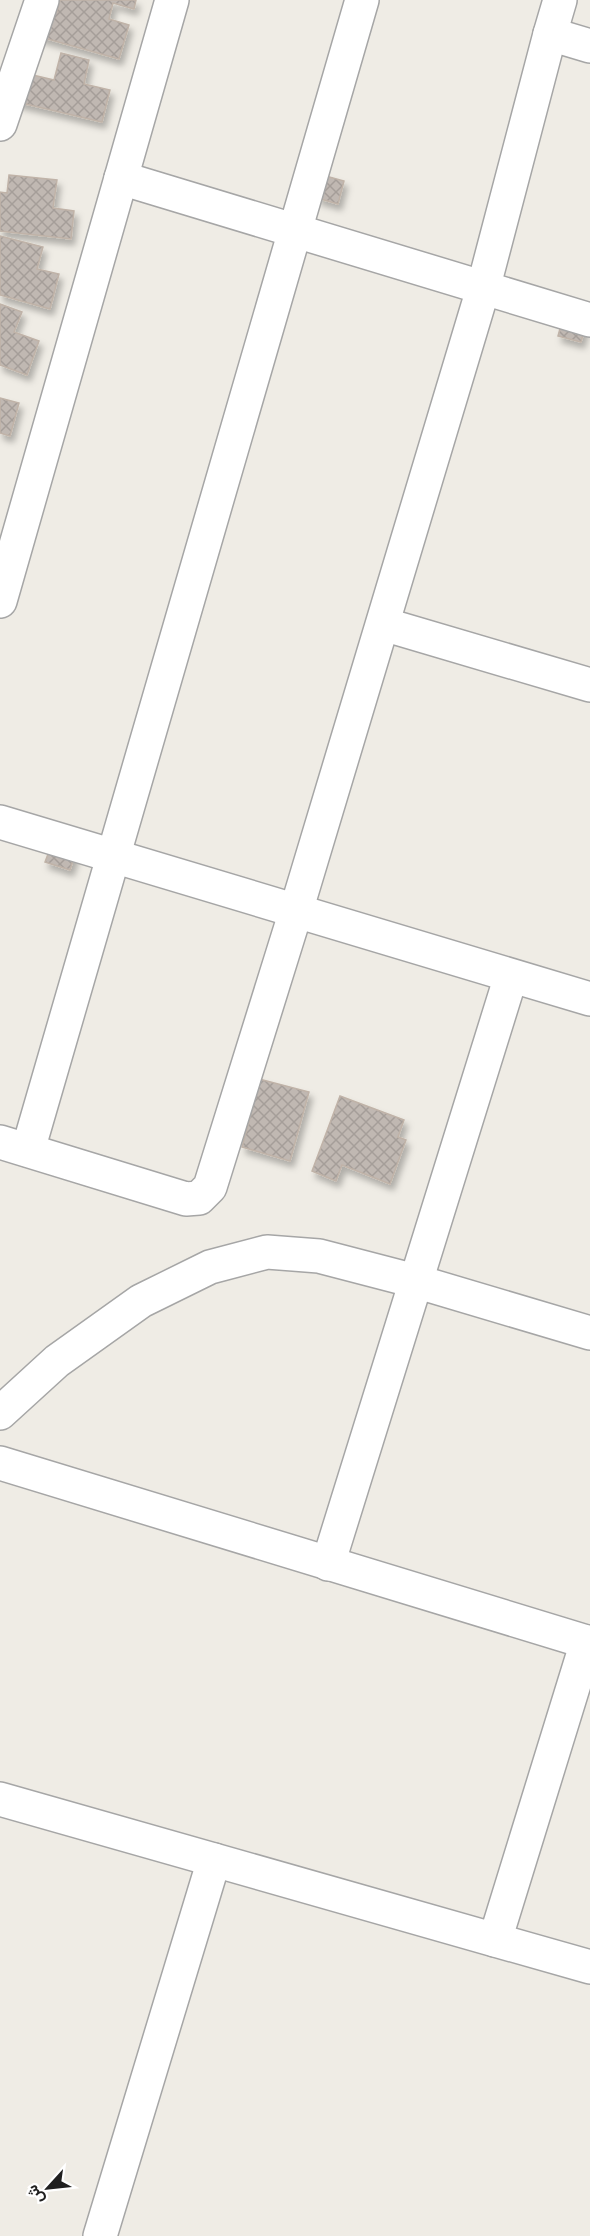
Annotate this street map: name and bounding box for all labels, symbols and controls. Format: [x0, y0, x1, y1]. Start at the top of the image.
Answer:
north arrow [18, 2158, 78, 2218]
text: ش [21, 2181, 49, 2208]

